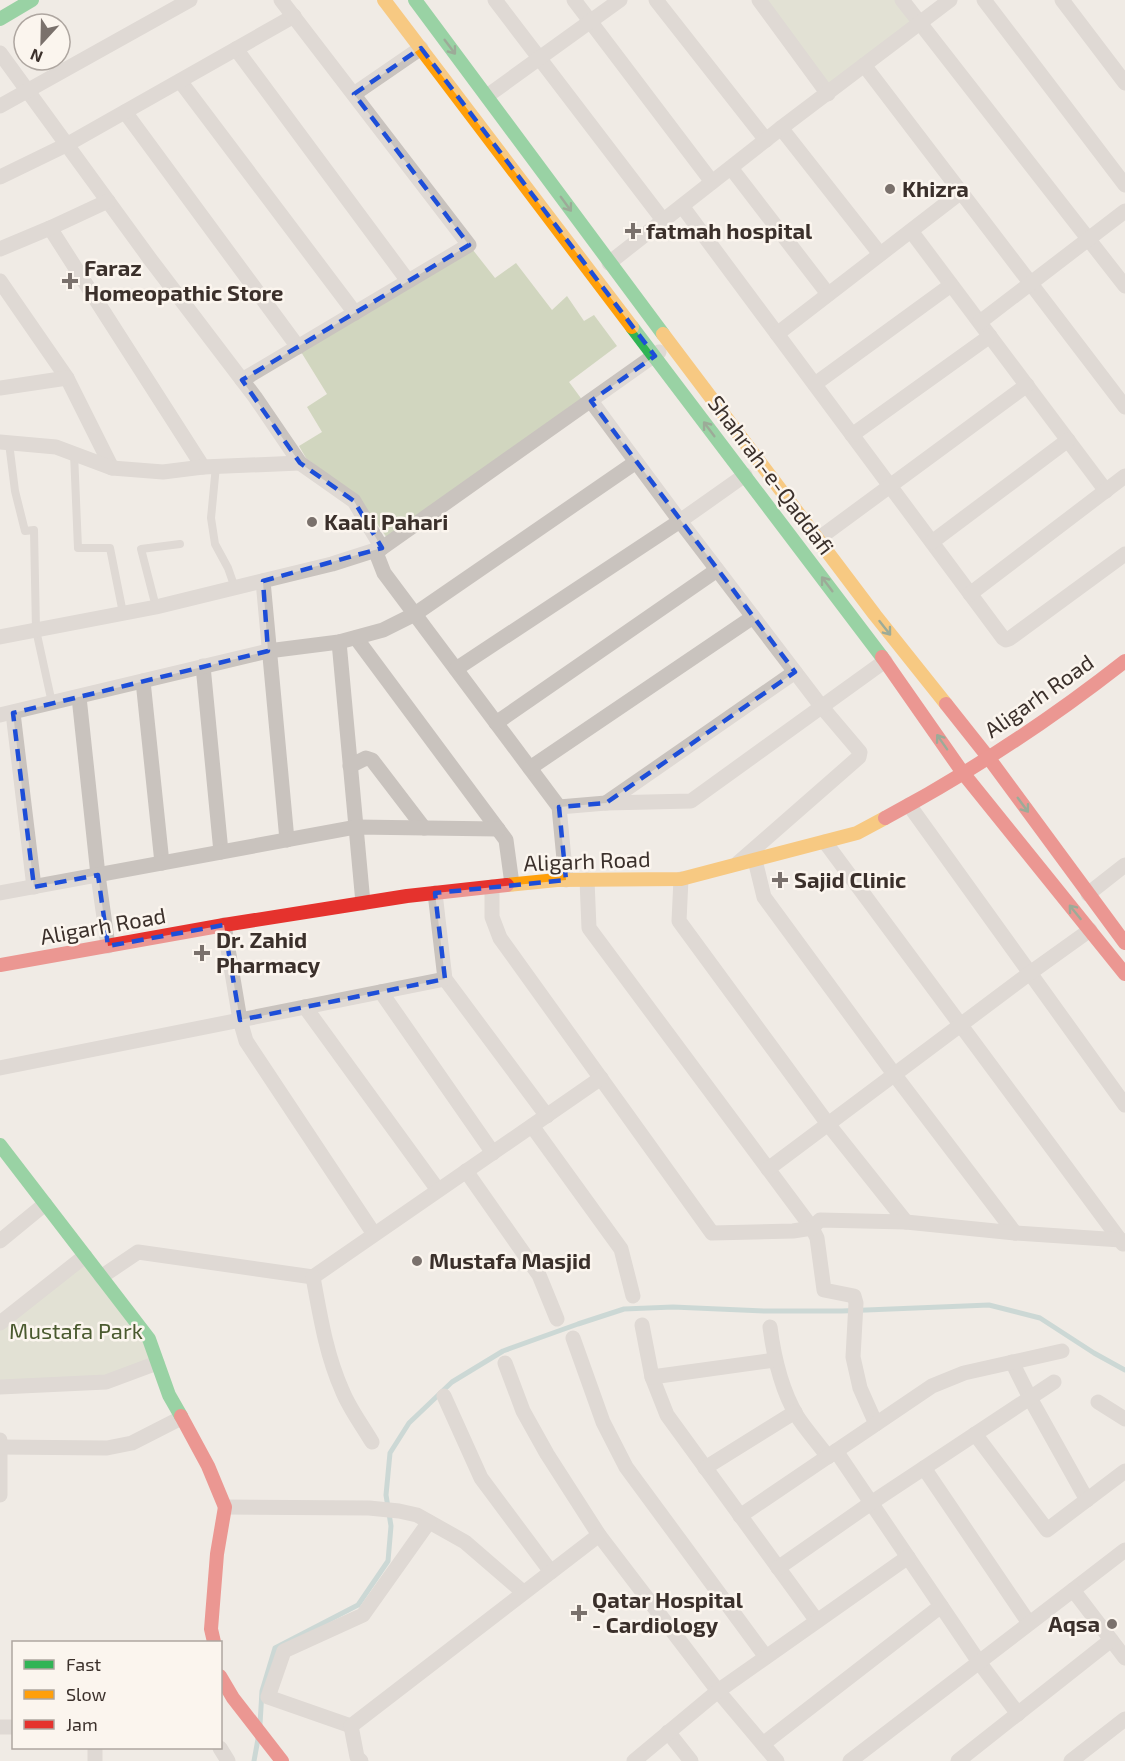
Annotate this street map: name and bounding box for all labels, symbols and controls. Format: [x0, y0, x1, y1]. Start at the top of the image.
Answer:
north arrow [12, 12, 72, 72]
one-way arrow [444, 38, 456, 54]
text: N [27, 45, 45, 67]
place label: Khizra [902, 175, 969, 201]
marker: Khizra [883, 182, 897, 196]
one-way arrow [560, 195, 572, 211]
place label: fatmah hospital [646, 217, 813, 243]
marker: fatmah hospital [624, 222, 642, 240]
place label: Faraz Homeopathic Store [84, 254, 283, 305]
marker: Faraz Homeopathic Store [61, 272, 79, 290]
street label: Shahrah-e-Qaddafi [703, 390, 840, 560]
one-way arrow [703, 421, 716, 437]
place label: Kaali Pahari [324, 508, 448, 534]
marker: Kaali Pahari [305, 515, 319, 529]
one-way arrow [821, 577, 833, 593]
one-way arrow [879, 619, 892, 635]
street label: Aligarh Road [979, 648, 1098, 742]
one-way arrow [936, 734, 948, 751]
one-way arrow [1017, 796, 1029, 812]
street label: Aligarh Road [523, 845, 651, 875]
place label: Sajid Clinic [794, 866, 906, 892]
marker: Sajid Clinic [771, 871, 789, 889]
street label: Aligarh Road [38, 901, 168, 949]
one-way arrow [1069, 904, 1082, 920]
place label: Dr. Zahid Pharmacy [216, 926, 321, 978]
marker: Dr. Zahid Pharmacy [193, 944, 211, 962]
place label: Mustafa Masjid [429, 1247, 591, 1273]
marker: Mustafa Masjid [410, 1254, 424, 1268]
park label: Mustafa Park [9, 1317, 143, 1343]
place label: Qatar Hospital - Cardiology [592, 1586, 744, 1638]
marker: Qatar Hospital - Cardiology [570, 1604, 588, 1622]
place label: Aqsa [1048, 1610, 1100, 1636]
marker: Aqsa [1105, 1617, 1119, 1631]
legend [12, 1641, 222, 1749]
text: Fast [66, 1653, 101, 1675]
text: Slow [66, 1683, 107, 1705]
text: Jam [66, 1713, 98, 1735]

